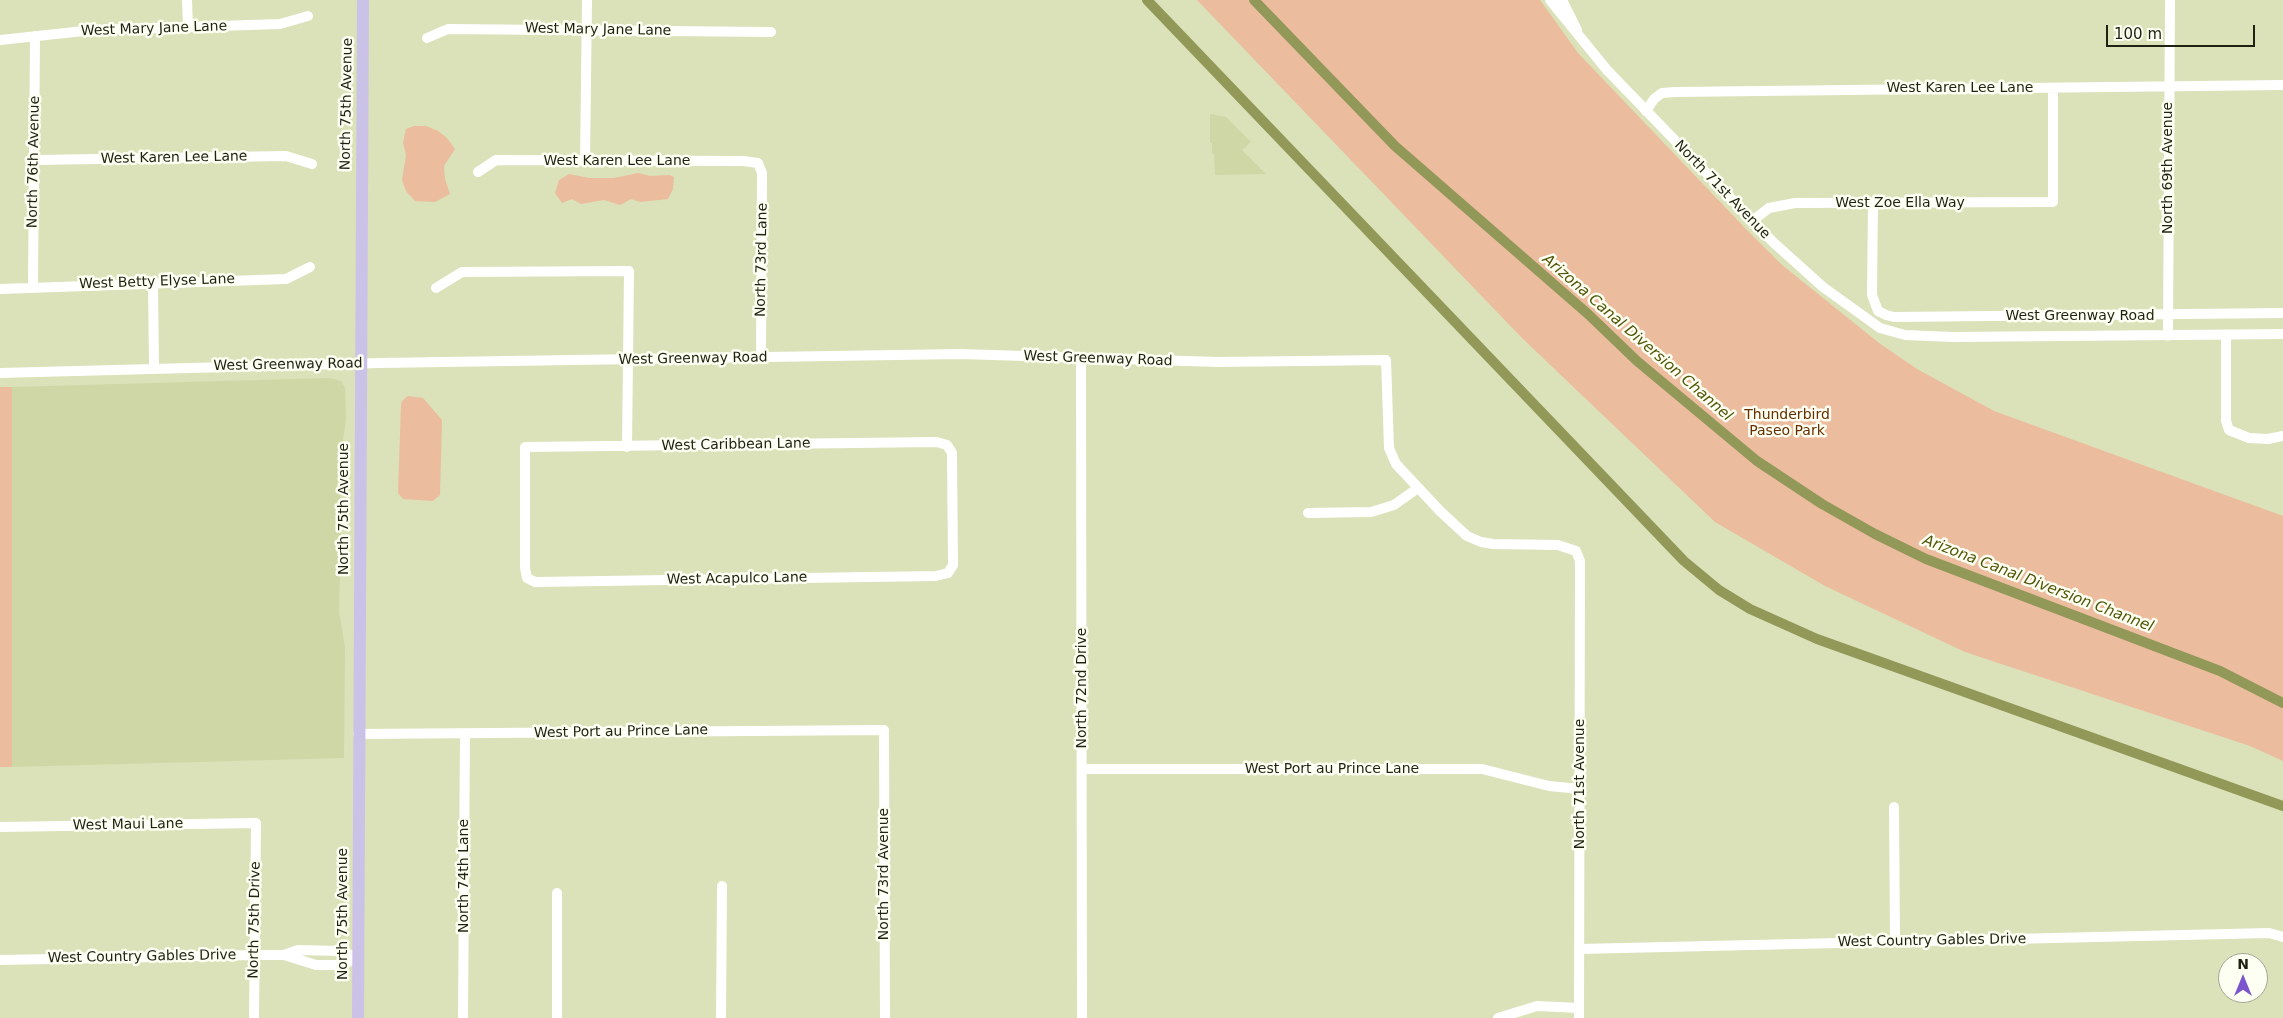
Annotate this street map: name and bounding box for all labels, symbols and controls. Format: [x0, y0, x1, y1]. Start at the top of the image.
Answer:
scale bar [2108, 15, 2257, 47]
street label: West Mary Jane Lane [80, 18, 228, 40]
street label: West Mary Jane Lane [525, 20, 671, 40]
text: 100 m [2114, 25, 2162, 43]
street label: North 75th Avenue [337, 38, 357, 170]
street label: West Karen Lee Lane [1887, 80, 2033, 96]
street label: North 76th Avenue [24, 96, 44, 228]
street label: North 69th Avenue [2160, 102, 2176, 234]
street label: North 71st Avenue [1671, 137, 1773, 243]
street label: West Karen Lee Lane [100, 148, 248, 168]
street label: West Karen Lee Lane [544, 153, 690, 169]
street label: West Zoe Ella Way [1835, 195, 1965, 211]
street label: North 73rd Lane [753, 203, 771, 317]
water label: Arizona Canal Diversion Channel [1538, 251, 1736, 425]
street label: West Betty Elyse Lane [79, 271, 235, 293]
street label: West Greenway Road [2005, 308, 2155, 324]
street label: West Greenway Road [1023, 348, 1173, 370]
street label: West Greenway Road [618, 349, 768, 369]
street label: West Greenway Road [213, 355, 363, 375]
park label: Thunderbird Paseo Park [1744, 407, 1830, 440]
street label: West Caribbean Lane [661, 435, 811, 455]
street label: North 75th Avenue [336, 443, 352, 575]
water label: Arizona Canal Diversion Channel [1920, 532, 2156, 636]
street label: West Acapulco Lane [667, 569, 807, 589]
street label: North 72nd Drive [1074, 628, 1090, 748]
street label: North 71st Avenue [1572, 719, 1588, 849]
street label: West Port au Prince Lane [534, 722, 708, 742]
street label: West Port au Prince Lane [1245, 761, 1419, 777]
street label: North 73rd Avenue [876, 808, 892, 940]
street label: West Maui Lane [73, 816, 183, 834]
street label: North 74th Lane [456, 819, 472, 933]
street label: North 75th Avenue [335, 848, 351, 980]
street label: North 75th Drive [246, 861, 264, 979]
street label: West Country Gables Drive [1837, 931, 2027, 951]
street label: West Country Gables Drive [47, 947, 237, 967]
north arrow [2218, 953, 2268, 1003]
text: N [2237, 956, 2249, 972]

